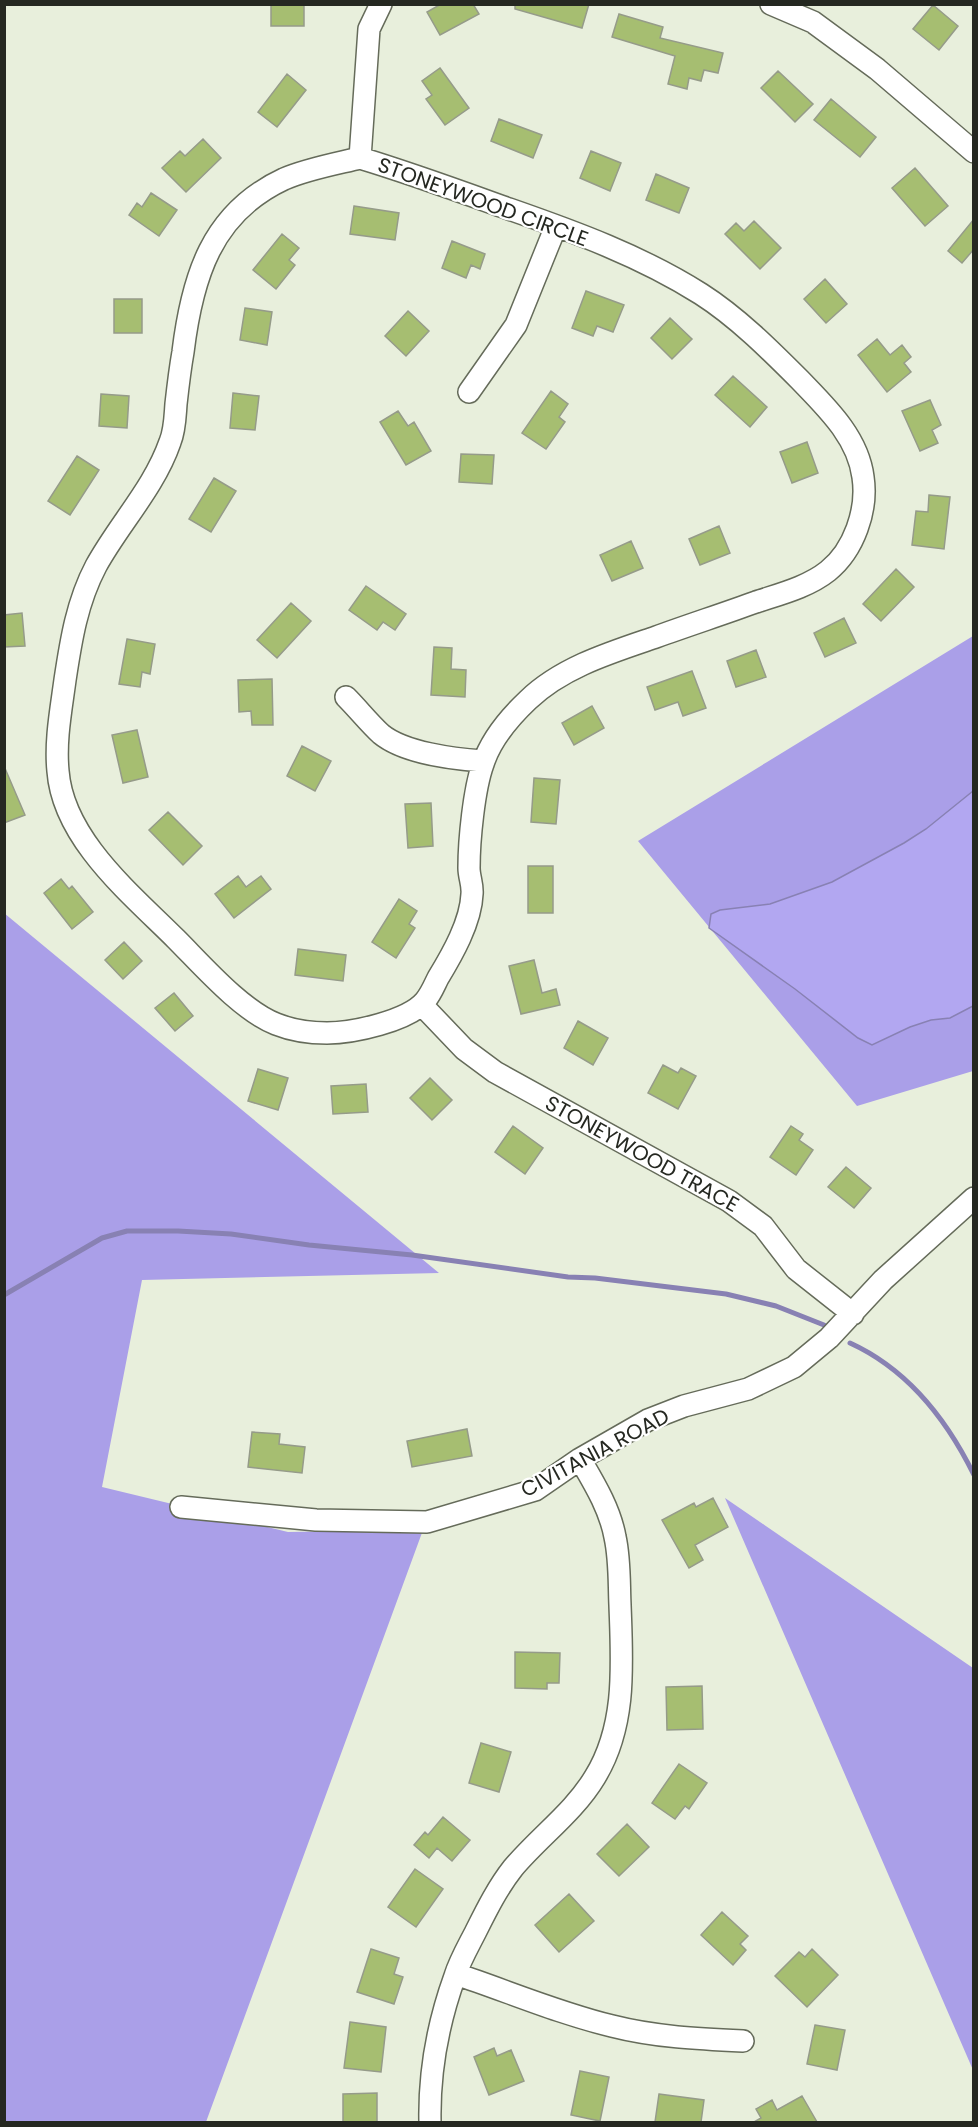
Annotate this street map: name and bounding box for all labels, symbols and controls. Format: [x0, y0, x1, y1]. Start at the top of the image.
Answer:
street label: STONEYWOOD CIRCLE [374, 150, 593, 253]
street label: STONEYWOOD TRACE [540, 1088, 744, 1219]
street label: CIVITANIA ROAD [515, 1401, 674, 1504]

